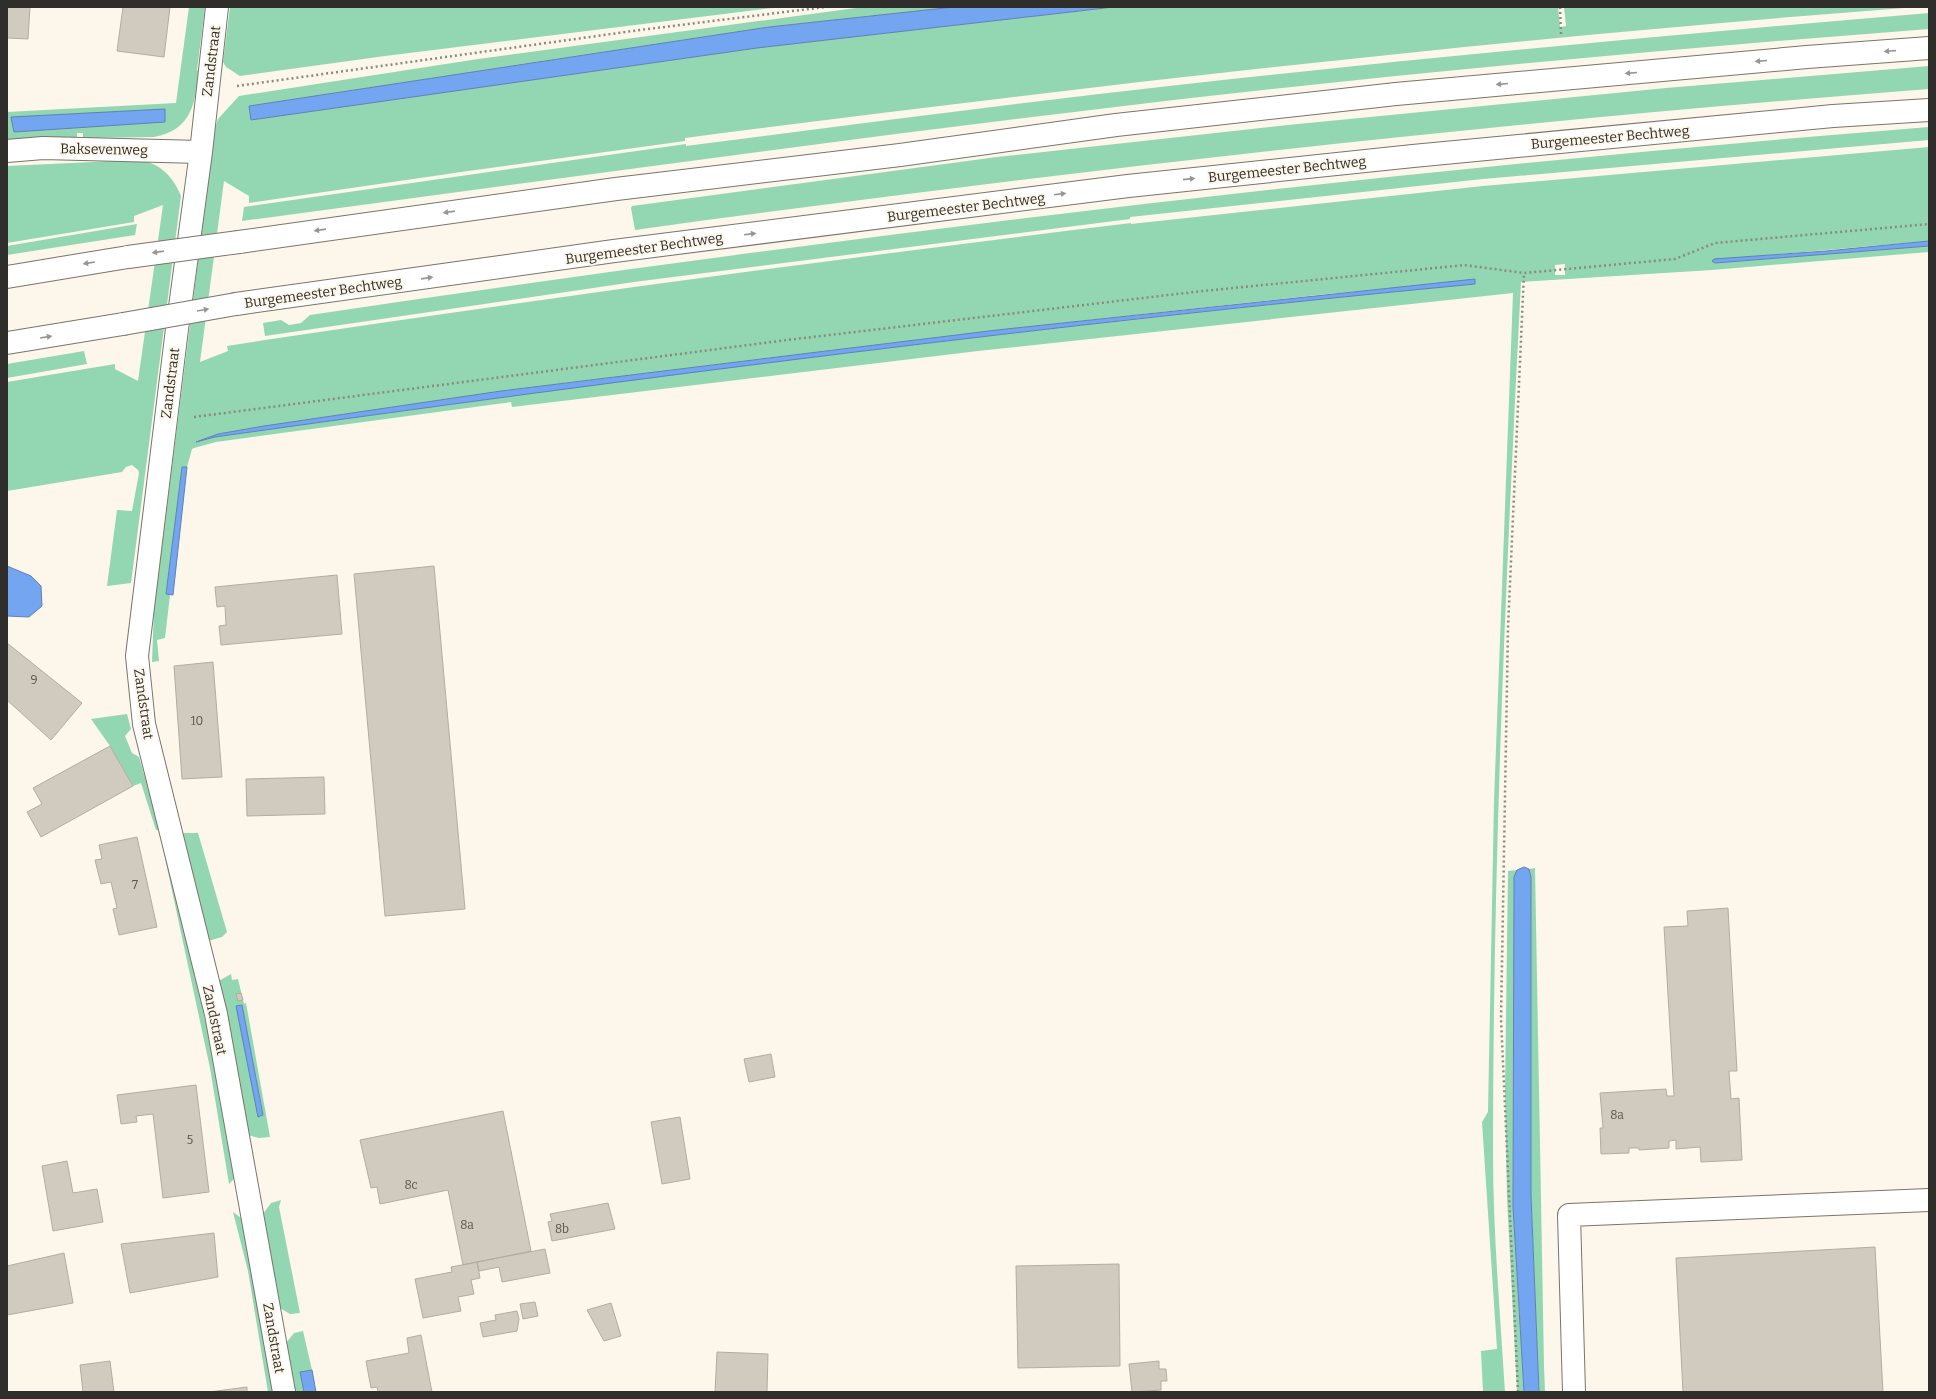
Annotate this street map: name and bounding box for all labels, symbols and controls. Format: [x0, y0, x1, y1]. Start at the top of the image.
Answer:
street label: Zandstraat [199, 25, 224, 98]
one-way arrow [1884, 47, 1896, 54]
one-way arrow [1754, 58, 1767, 64]
one-way arrow [1625, 69, 1637, 76]
one-way arrow [1496, 81, 1508, 88]
street label: Burgemeester Bechtweg [1530, 122, 1690, 153]
street label: Baksevenweg [60, 140, 148, 159]
street label: Burgemeester Bechtweg [1207, 153, 1367, 186]
one-way arrow [1183, 176, 1195, 183]
street label: Burgemeester Bechtweg [886, 189, 1046, 226]
one-way arrow [1054, 191, 1066, 198]
one-way arrow [443, 209, 455, 215]
one-way arrow [314, 227, 326, 233]
street label: Burgemeester Bechtweg [564, 229, 724, 268]
one-way arrow [744, 231, 756, 237]
one-way arrow [152, 249, 164, 255]
one-way arrow [83, 260, 95, 266]
street label: Burgemeester Bechtweg [243, 273, 403, 312]
one-way arrow [421, 275, 433, 281]
one-way arrow [197, 307, 209, 313]
one-way arrow [39, 333, 52, 339]
street label: Zandstraat [158, 347, 183, 420]
street label: Zandstraat [130, 668, 157, 741]
house number: 9 [30, 673, 38, 687]
house number: 10 [191, 714, 203, 728]
house number: 7 [132, 878, 138, 892]
street label: Zandstraat [199, 983, 230, 1057]
house number: 8a [1610, 1108, 1624, 1122]
house number: 5 [187, 1133, 193, 1147]
house number: 8c [404, 1178, 418, 1192]
house number: 8a [460, 1218, 474, 1232]
house number: 8b [555, 1222, 569, 1236]
street label: Zandstraat [259, 1301, 288, 1375]

